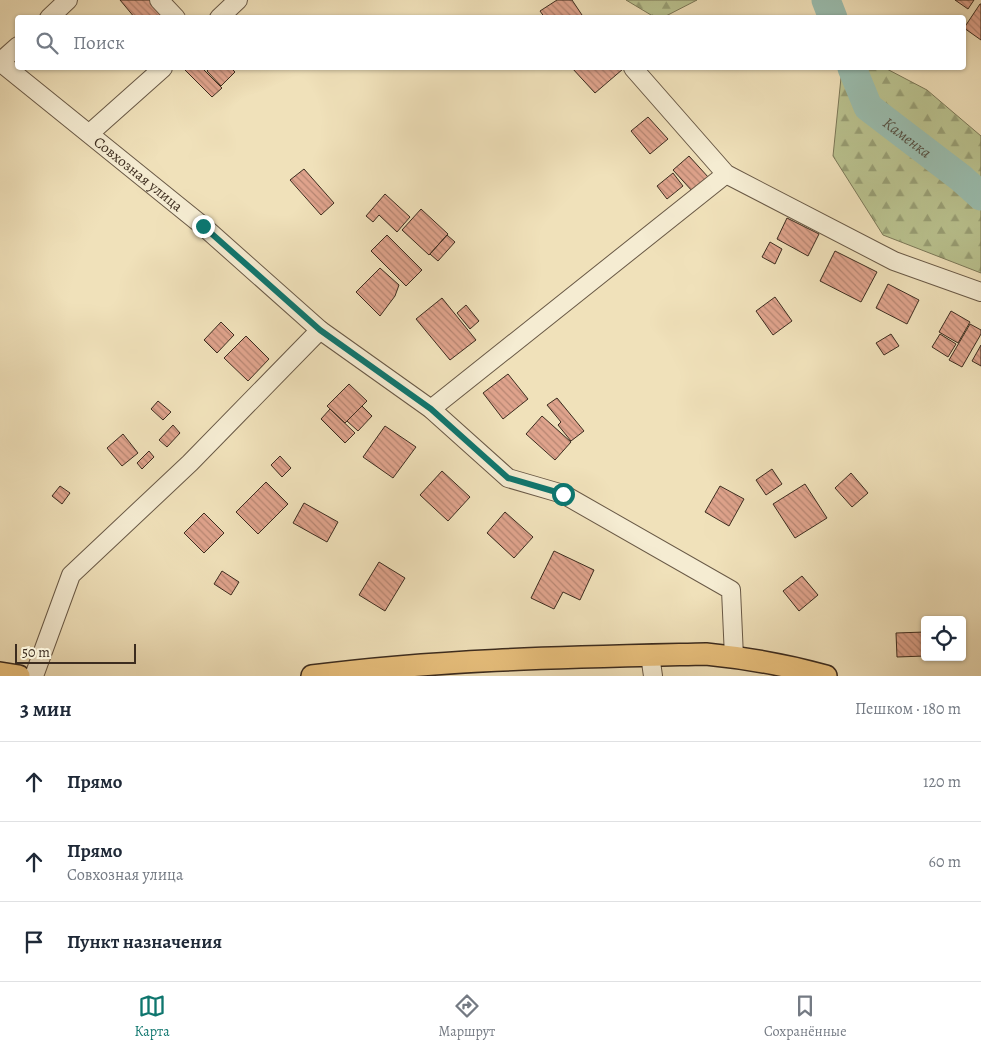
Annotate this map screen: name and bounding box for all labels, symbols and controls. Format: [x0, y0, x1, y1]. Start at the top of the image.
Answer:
search box [15, 15, 966, 70]
icon: search [33, 29, 61, 57]
text: Поиск [73, 30, 125, 56]
water label: Каменка [878, 112, 936, 164]
street label: Совхозная улица [90, 132, 187, 216]
route end [192, 215, 215, 238]
route start [552, 483, 575, 506]
map controls [921, 616, 966, 661]
button: locate [921, 616, 966, 661]
scale bar [15, 641, 136, 664]
text: 50 m [22, 643, 50, 662]
text: 3 мин [20, 695, 72, 723]
text: Пешком · 180 m [855, 698, 961, 720]
icon: ahead [20, 768, 48, 796]
text: Прямо [67, 769, 122, 795]
text: 120 m [923, 771, 961, 793]
text: Прямо [67, 838, 122, 864]
icon: ahead [20, 848, 48, 876]
text: 60 m [929, 851, 961, 873]
text: Совхозная улица [67, 864, 183, 886]
icon: arrive [20, 928, 48, 956]
text: Пункт назначения [67, 929, 222, 955]
tab: Карта [134, 992, 170, 1041]
tab: Маршрут [439, 992, 495, 1041]
tab: Сохранённые [764, 992, 847, 1041]

